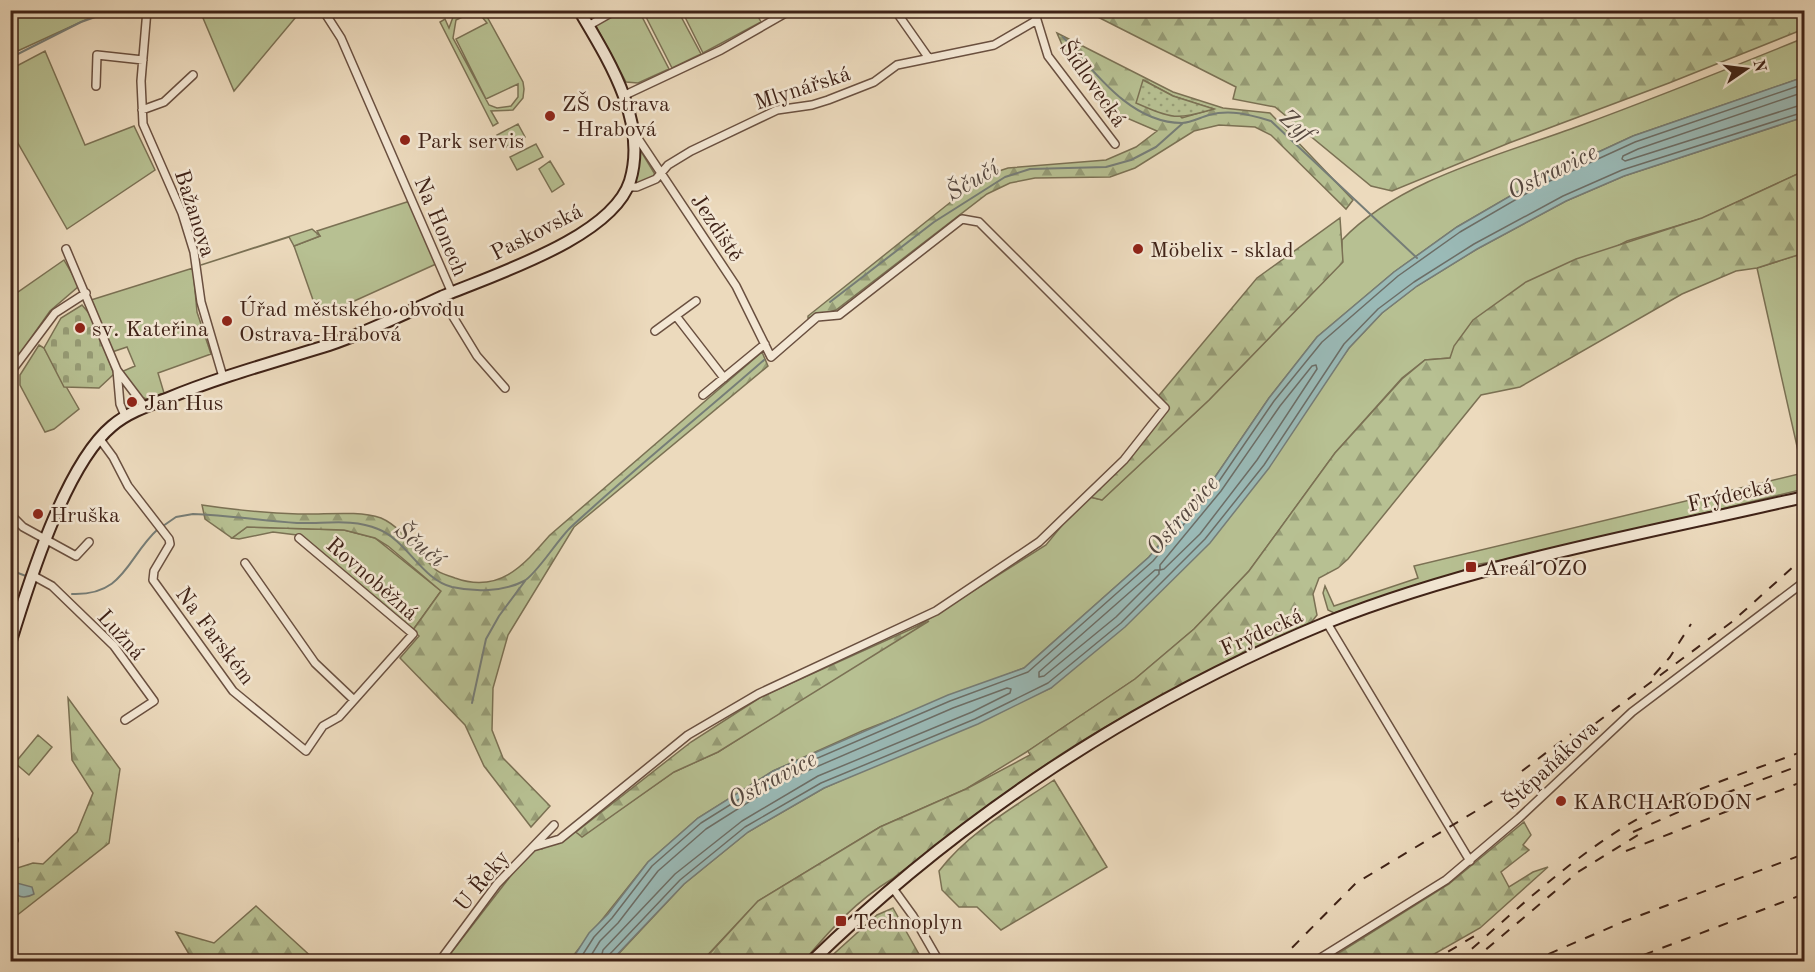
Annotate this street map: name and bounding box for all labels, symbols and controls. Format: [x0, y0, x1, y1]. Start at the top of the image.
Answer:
street label: Šídlovecká [1055, 35, 1132, 131]
north arrow [1716, 39, 1776, 99]
text: N [1749, 58, 1768, 74]
street label: Mlynářská [752, 63, 854, 115]
place label: ZŠ Ostrava - Hrabová [562, 91, 670, 141]
water label: Zyf [1274, 106, 1321, 150]
marker: ZŠ Ostrava - Hrabová [543, 109, 557, 123]
place label: Park servis [417, 131, 524, 153]
marker: Park servis [398, 133, 412, 147]
water label: Ostravice [1504, 141, 1602, 205]
water label: Ščučí [940, 151, 1005, 207]
street label: Bažanova [170, 167, 219, 260]
street label: Na Honech [409, 174, 471, 280]
street label: Jezdiště [686, 190, 747, 266]
street label: Paskovská [488, 200, 586, 265]
place label: Möbelix - sklad [1150, 240, 1294, 262]
marker: Möbelix - sklad [1131, 242, 1145, 256]
place label: Úřad městského obvodu Ostrava-Hrabová [239, 295, 465, 346]
marker: Úřad městského obvodu Ostrava-Hrabová [220, 314, 234, 328]
place label: sv. Kateřina [92, 319, 209, 341]
marker: sv. Kateřina [73, 321, 87, 335]
place label: Jan Hus [144, 393, 223, 415]
marker: Jan Hus [125, 395, 139, 409]
water label: Ostravice [1143, 472, 1224, 561]
street label: Frýdecká [1685, 475, 1776, 517]
place label: Hruška [50, 505, 120, 527]
marker: Hruška [31, 507, 45, 521]
water label: Ščučí [389, 514, 453, 574]
street label: Rovnoběžná [321, 534, 422, 625]
place label: Areál OZO [1483, 558, 1587, 580]
marker: Areál OZO [1464, 560, 1478, 574]
street label: Na Farském [171, 583, 258, 689]
street label: Frýdecká [1217, 605, 1307, 661]
street label: Lužná [93, 606, 148, 665]
street label: Štěpaňákova [1498, 714, 1603, 814]
water label: Ostravice [725, 747, 821, 814]
place label: KARCHARODON [1573, 792, 1752, 814]
marker: KARCHARODON [1554, 794, 1568, 808]
street label: U Řeky [449, 844, 514, 916]
place label: Technoplyn [853, 912, 963, 934]
marker: Technoplyn [834, 914, 848, 928]

